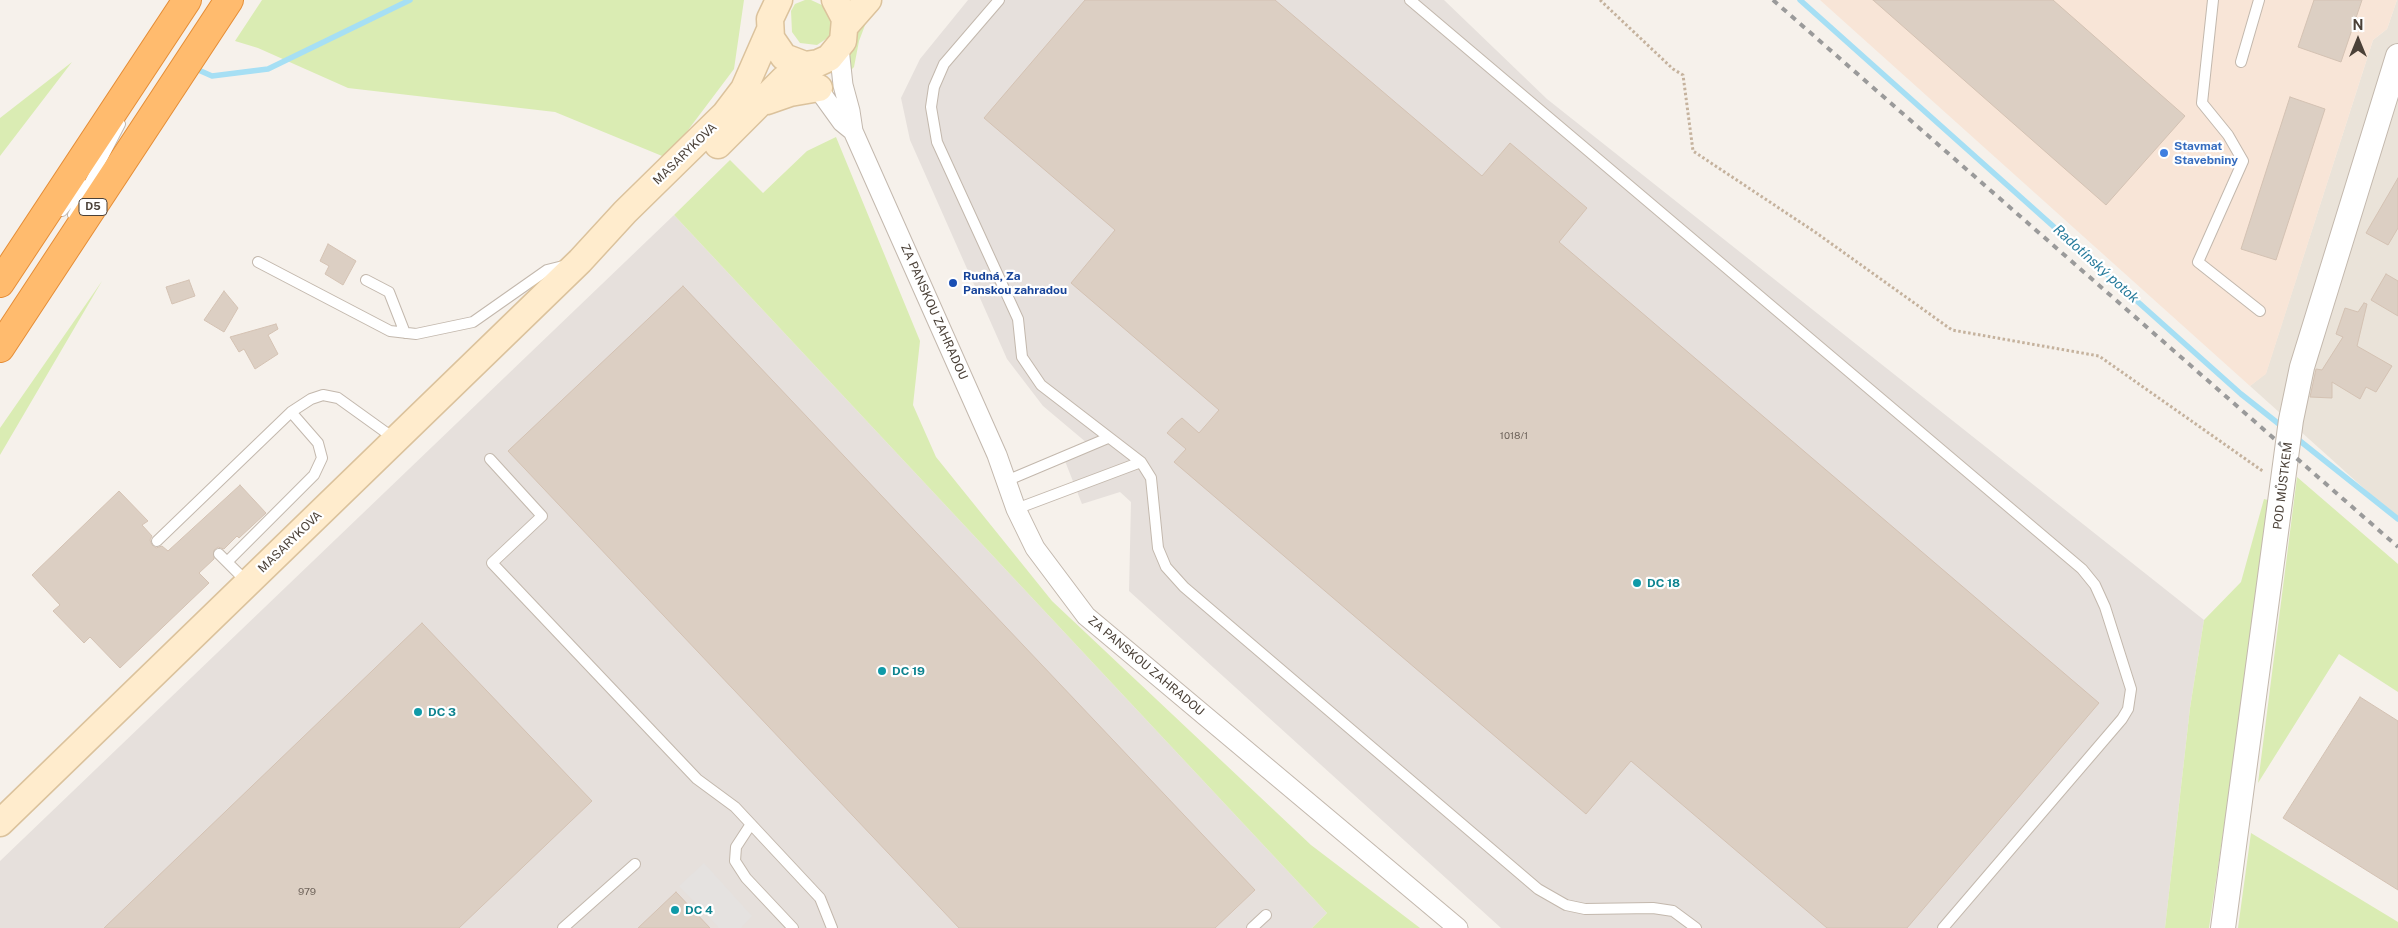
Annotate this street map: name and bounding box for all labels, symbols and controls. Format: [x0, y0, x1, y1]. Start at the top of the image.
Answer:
north arrow [2333, 15, 2383, 65]
text: N [2353, 17, 2363, 33]
street label: MASARYKOVA [650, 120, 720, 188]
place label: Stavmat Stavebniny [2174, 139, 2238, 167]
marker: Stavmat Stavebniny [2158, 147, 2170, 159]
road number: D5 [79, 198, 107, 216]
water label: Radotínský potok [2050, 221, 2142, 307]
street label: ZA PANSKOU ZAHRADOU [897, 242, 971, 382]
place label: Rudná, Za Panskou zahradou [963, 269, 1067, 297]
marker: Rudná, Za Panskou zahradou [947, 277, 959, 289]
house number: 1018/1 [1500, 430, 1528, 442]
street label: POD MŮSTKEM [2270, 441, 2296, 531]
street label: MASARYKOVA [255, 508, 325, 576]
place label: DC 18 [1647, 576, 1680, 590]
marker: DC 18 [1631, 577, 1643, 589]
street label: ZA PANSKOU ZAHRADOU [1085, 613, 1207, 719]
place label: DC 19 [892, 664, 925, 678]
marker: DC 19 [876, 665, 888, 677]
place label: DC 3 [428, 705, 456, 719]
marker: DC 3 [412, 706, 424, 718]
house number: 979 [298, 886, 316, 898]
place label: DC 4 [685, 903, 713, 917]
marker: DC 4 [669, 904, 681, 916]

